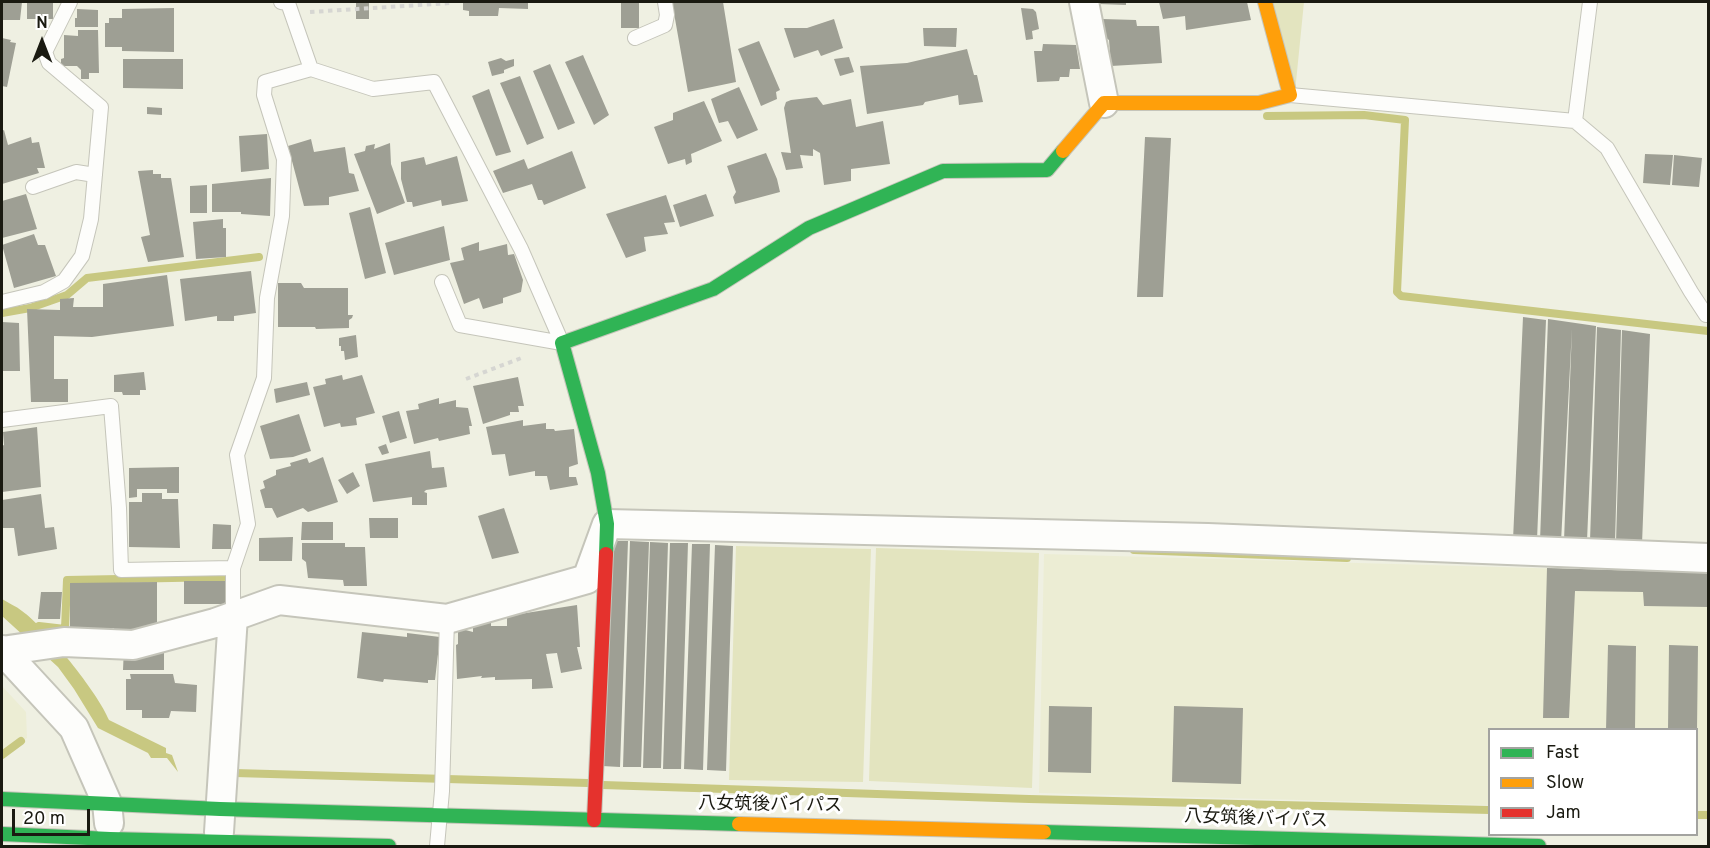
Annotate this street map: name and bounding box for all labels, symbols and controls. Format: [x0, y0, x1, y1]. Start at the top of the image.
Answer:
north arrow [12, 12, 72, 72]
text: N [36, 14, 48, 34]
legend [1488, 728, 1698, 836]
text: Fast [1546, 742, 1579, 765]
text: Slow [1546, 772, 1584, 795]
street label: 八女筑後バイパス [698, 794, 842, 818]
scale bar [15, 797, 93, 835]
text: Jam [1546, 802, 1581, 825]
street label: 八女筑後バイパス [1184, 807, 1328, 833]
text: 20 m [23, 808, 65, 831]

